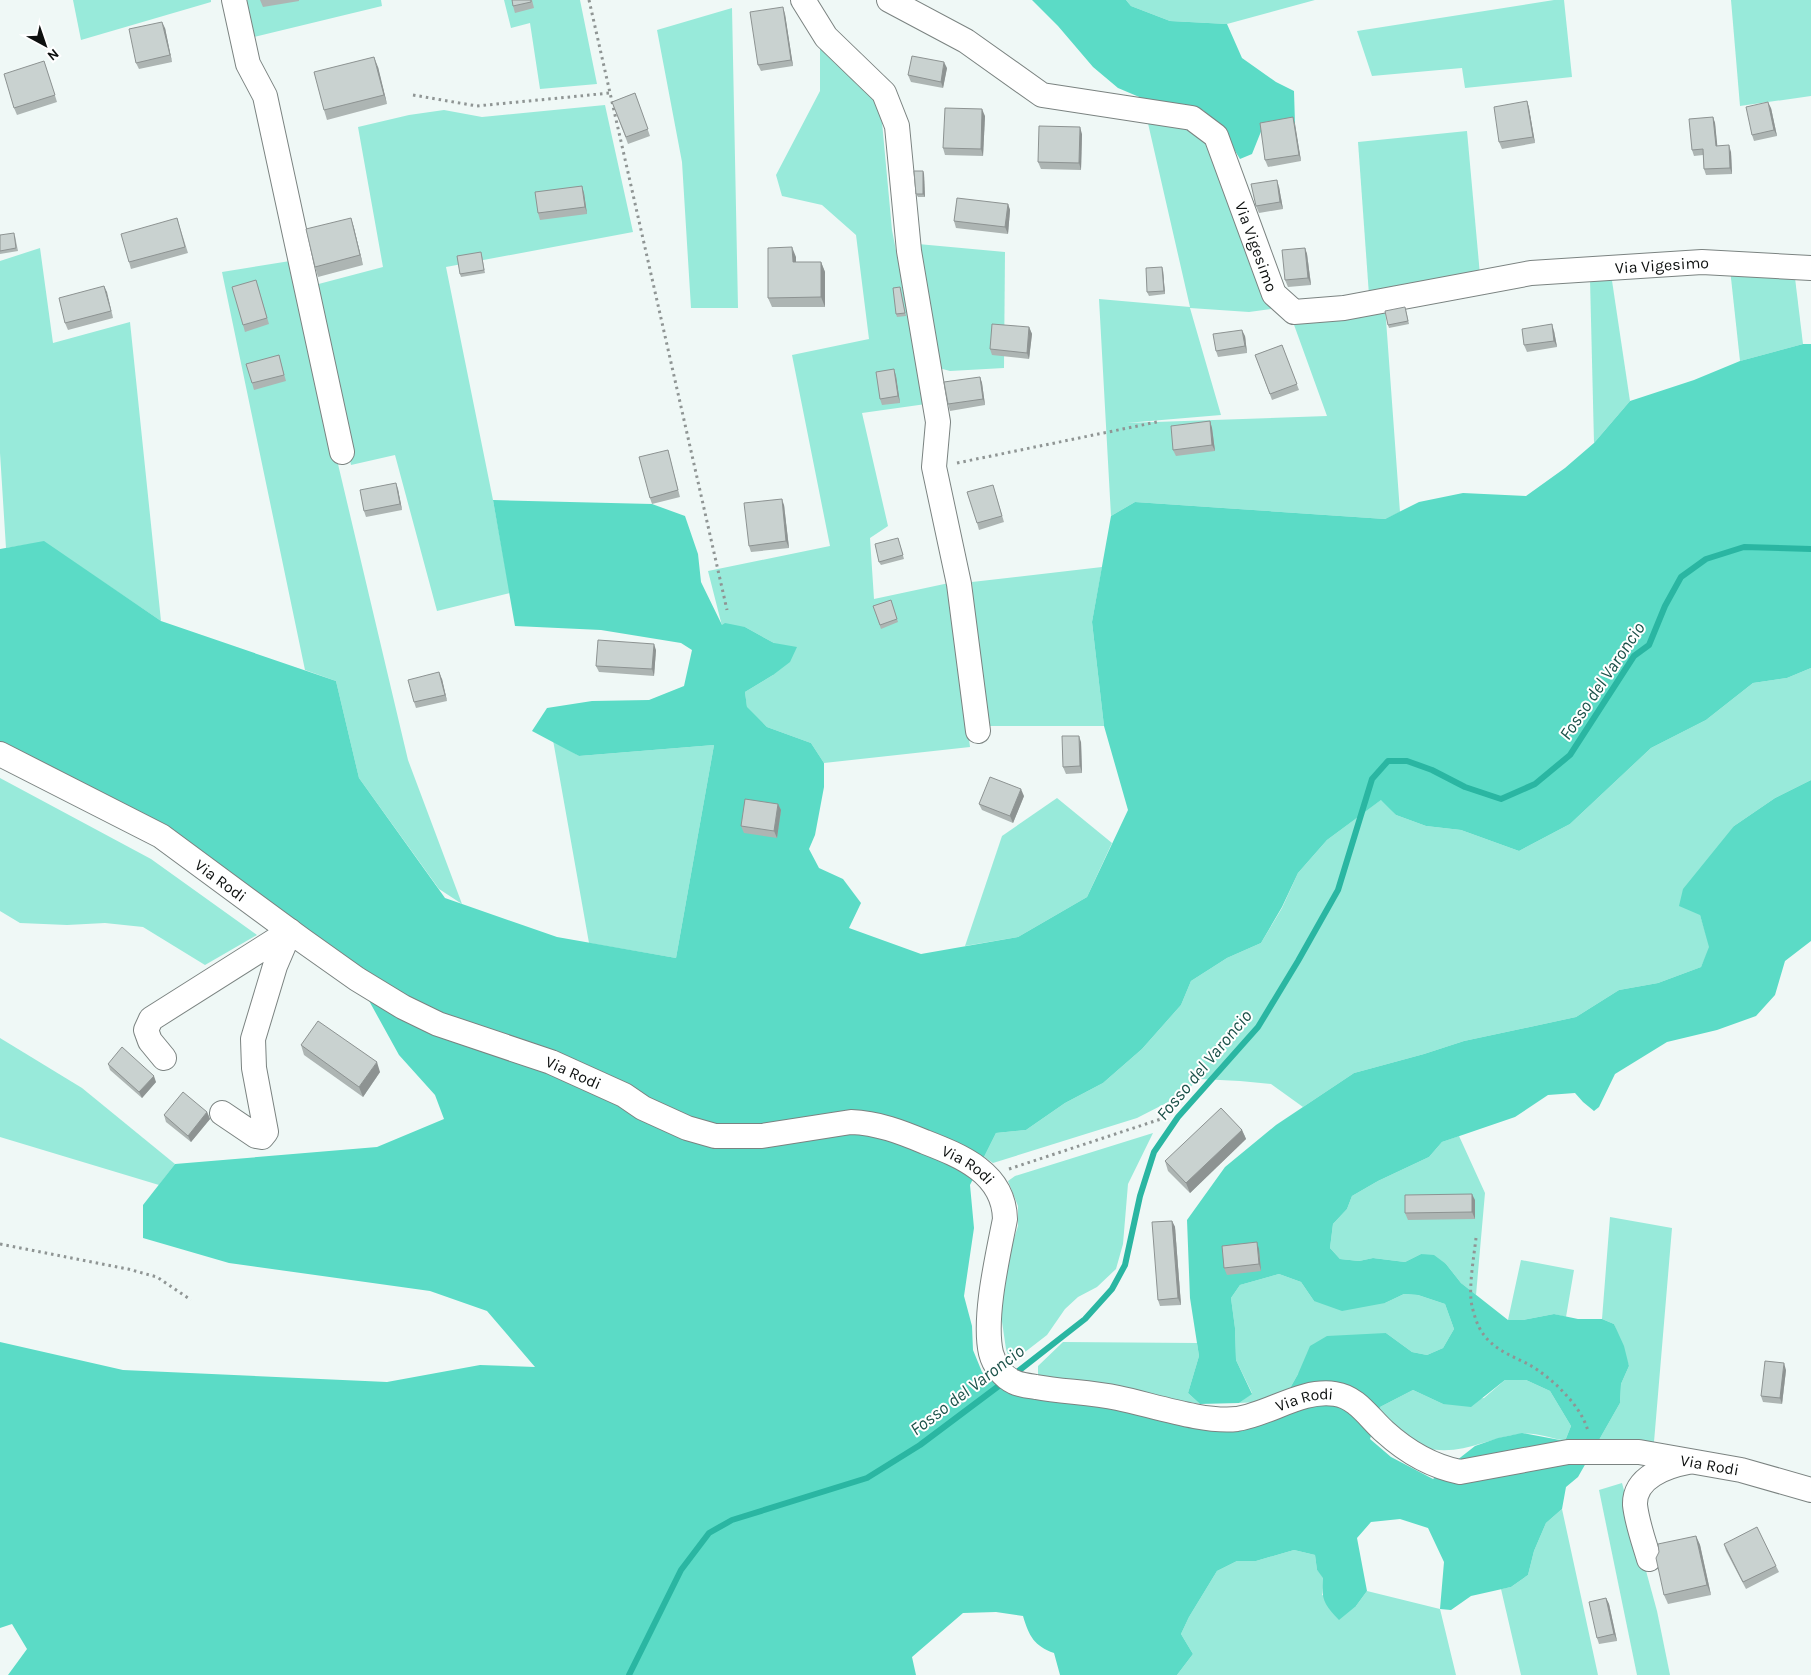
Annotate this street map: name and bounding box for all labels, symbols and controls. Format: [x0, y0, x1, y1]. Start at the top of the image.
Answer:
north arrow [20, 20, 70, 70]
text: N [44, 45, 62, 64]
street label: Via Vigesimo [1231, 199, 1281, 294]
street label: Via Vigesimo [1614, 253, 1709, 278]
water label: Fosso del Varoncio [1554, 618, 1650, 744]
street label: Via Rodi [191, 855, 250, 906]
water label: Fosso del Varoncio [1151, 1005, 1257, 1125]
street label: Via Rodi [543, 1052, 604, 1093]
street label: Via Rodi [939, 1141, 999, 1188]
water label: Fosso del Varoncio [906, 1340, 1029, 1440]
street label: Via Rodi [1273, 1384, 1334, 1416]
street label: Via Rodi [1679, 1450, 1740, 1479]

